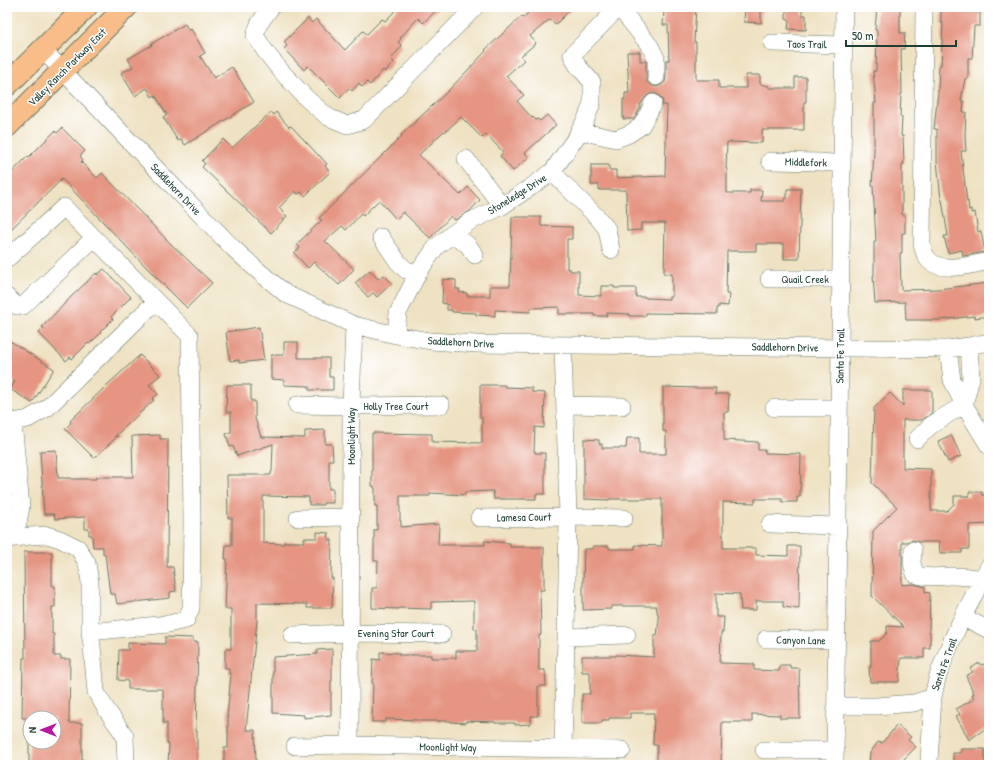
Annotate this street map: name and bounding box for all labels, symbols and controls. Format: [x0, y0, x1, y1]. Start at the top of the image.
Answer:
scale bar [846, 22, 956, 48]
street label: Valley Ranch Parkway East [25, 25, 109, 109]
text: 50 m [852, 27, 873, 44]
street label: Taos Trail [787, 37, 827, 51]
street label: Middlefork [785, 154, 828, 170]
street label: Saddlehorn Drive [148, 160, 205, 218]
street label: Stoneledge Drive [485, 170, 550, 218]
street label: Quail Creek [781, 272, 829, 286]
street label: Santa Fe Trail [833, 328, 847, 384]
street label: Saddlehorn Drive [427, 333, 495, 351]
street label: Saddlehorn Drive [752, 339, 819, 355]
street label: Holly Tree Court [363, 399, 429, 413]
street label: Moonlight Way [344, 407, 358, 465]
street label: Lamesa Court [497, 510, 551, 524]
street label: Evening Star Court [358, 626, 434, 640]
street label: Canyon Lane [776, 633, 827, 647]
street label: Santa Fe Trail [928, 636, 960, 692]
north arrow [22, 710, 62, 750]
text: N [25, 727, 39, 733]
street label: Moonlight Way [419, 740, 477, 755]

